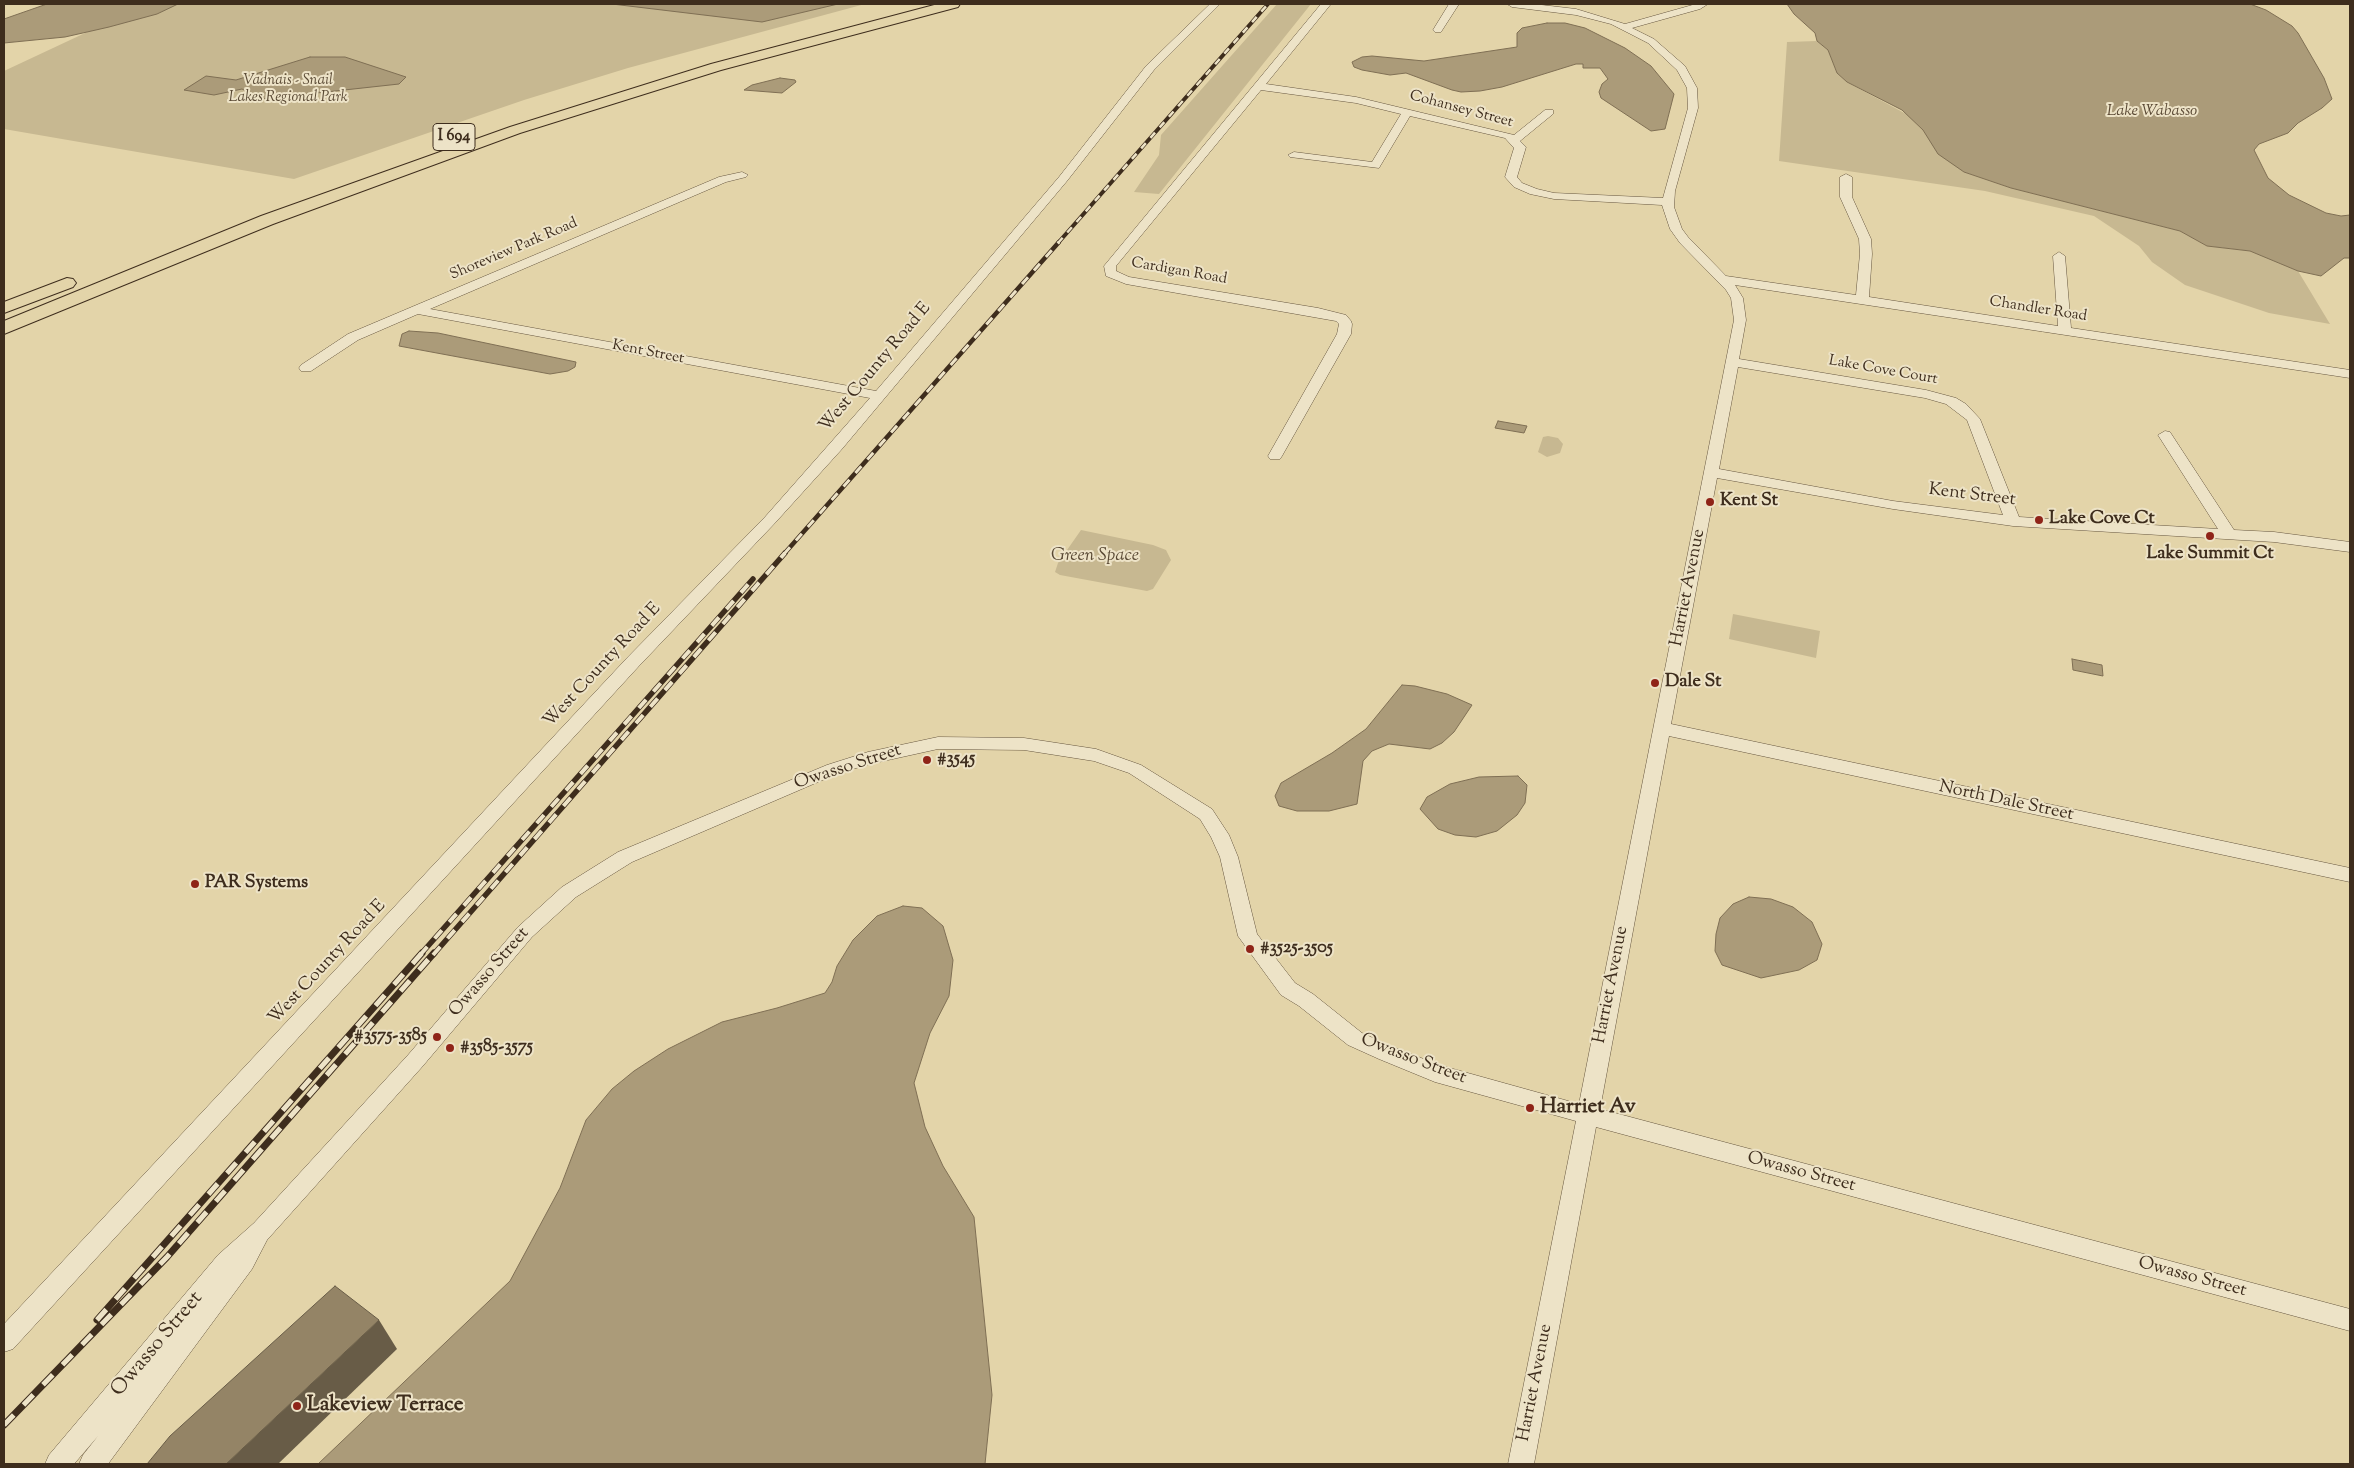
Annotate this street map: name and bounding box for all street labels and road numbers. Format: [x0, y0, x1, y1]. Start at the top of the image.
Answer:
street label: Cohansey Street [1407, 88, 1515, 132]
road number: I 694 [433, 124, 475, 150]
street label: Shoreview Park Road [447, 215, 581, 285]
street label: Cardigan Road [1130, 255, 1228, 289]
street label: Chandler Road [1988, 293, 2088, 327]
street label: West County Road E [816, 299, 936, 437]
street label: Kent Street [610, 337, 686, 369]
street label: Lake Cove Court [1827, 353, 1939, 389]
street label: Kent Street [1927, 480, 2017, 512]
street label: Harriet Avenue [1667, 527, 1711, 649]
street label: West County Road E [540, 599, 666, 733]
street label: Owasso Street [792, 741, 904, 795]
street label: North Dale Street [1937, 777, 2075, 827]
street label: West County Road E [265, 896, 391, 1030]
street label: Owasso Street [445, 924, 535, 1022]
street label: Harriet Avenue [1590, 924, 1634, 1046]
street label: Owasso Street [1357, 1030, 1469, 1090]
street label: Owasso Street [1744, 1148, 1858, 1198]
street label: Owasso Street [2135, 1253, 2249, 1303]
street label: Owasso Street [107, 1287, 209, 1403]
street label: Harriet Avenue [1514, 1322, 1558, 1444]

